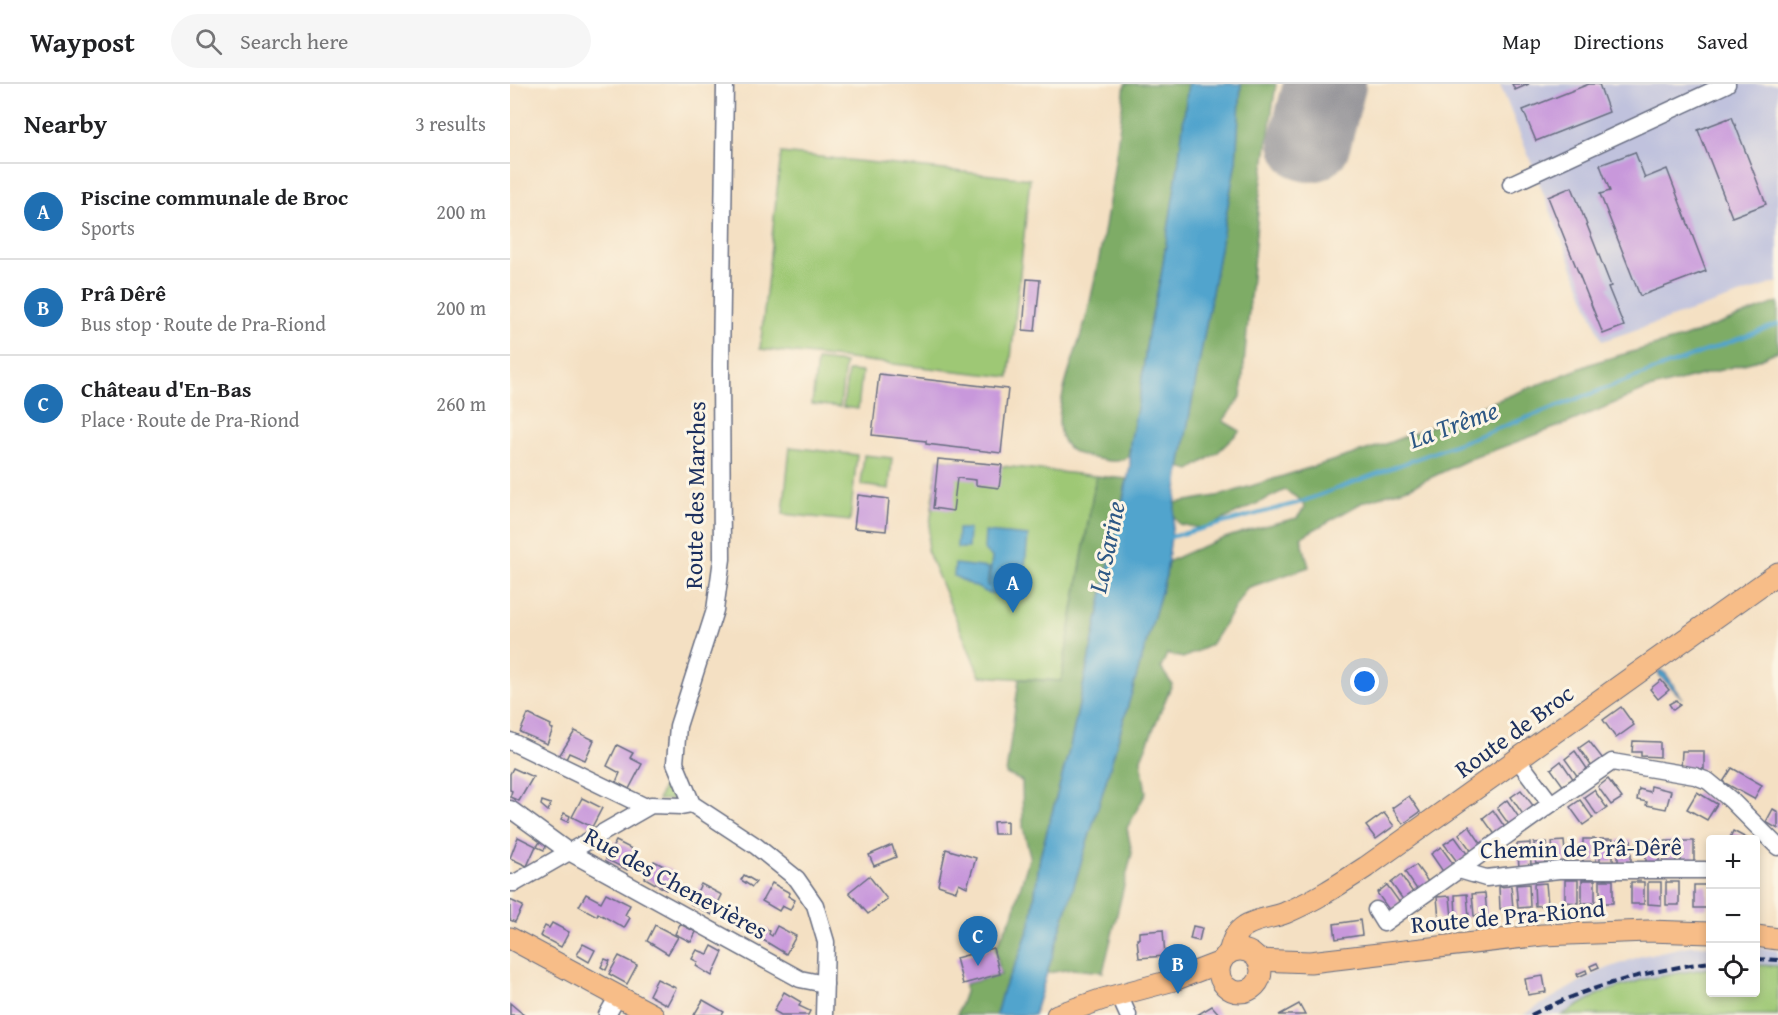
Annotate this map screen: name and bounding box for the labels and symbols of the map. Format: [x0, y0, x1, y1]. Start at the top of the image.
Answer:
water label: La Trême [1402, 390, 1503, 459]
street label: Route des Marches [676, 401, 714, 589]
water label: La Sarine [1077, 498, 1135, 597]
pin: A [994, 564, 1032, 613]
your location [1350, 667, 1379, 696]
street label: Route de Broc [1447, 676, 1581, 786]
street label: Rue des Chenevières [578, 818, 774, 948]
street label: Chemin de Prâ-Dêrê [1480, 829, 1682, 867]
street label: Route de Pra-Riond [1410, 890, 1607, 942]
pin: C [958, 916, 998, 966]
pin: B [1158, 944, 1198, 994]

